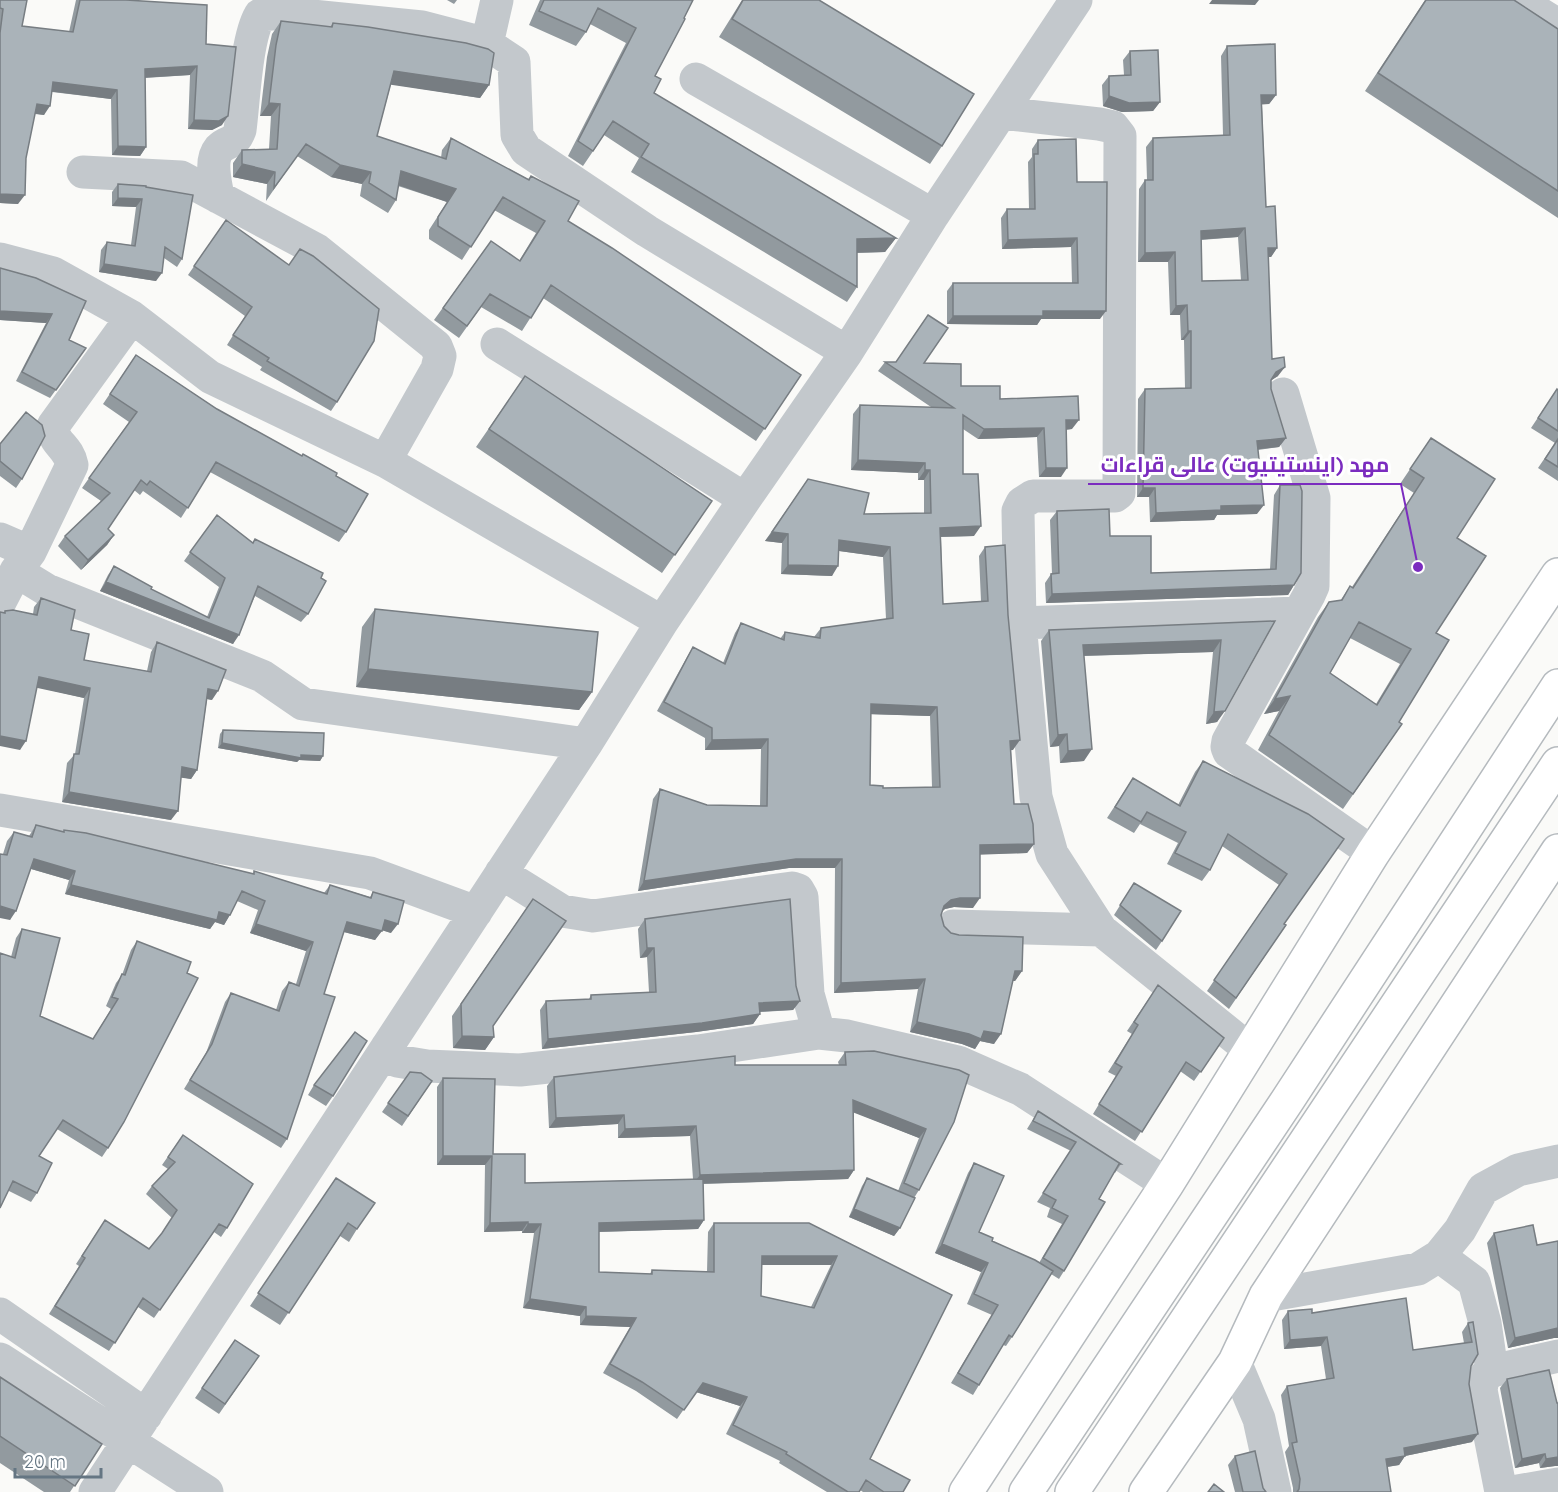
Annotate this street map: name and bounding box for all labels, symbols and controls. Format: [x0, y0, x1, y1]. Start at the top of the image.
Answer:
callout: مهد (اینستیتیوت) عالی قراءات [1088, 445, 1401, 484]
text: مهد (اینستیتیوت) عالی قراءات [1101, 451, 1389, 478]
scale bar [15, 1441, 100, 1479]
text: 20 m [24, 1450, 66, 1473]

